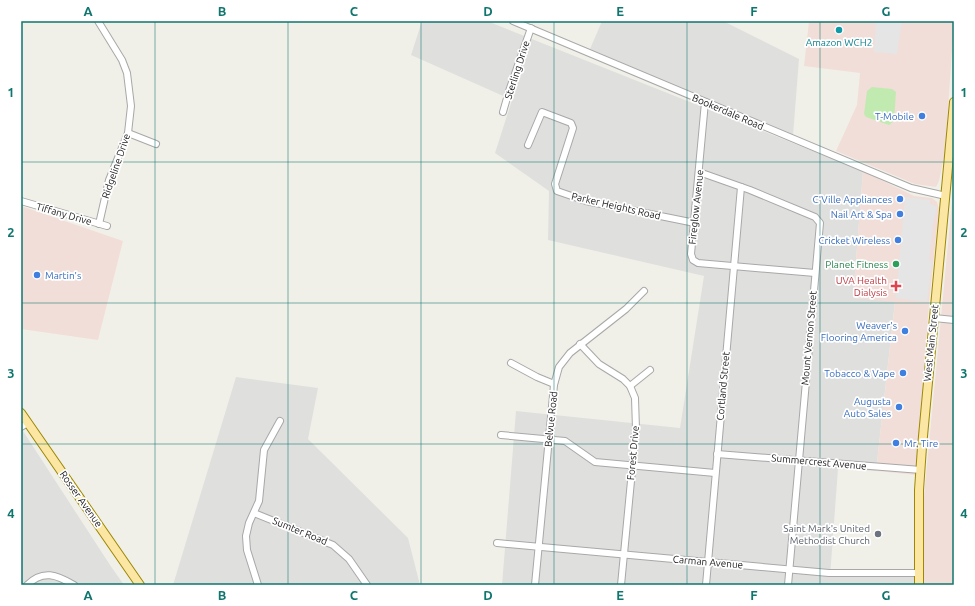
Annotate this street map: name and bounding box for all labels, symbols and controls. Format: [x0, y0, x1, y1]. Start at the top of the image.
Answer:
text: A [83, 4, 93, 18]
text: B [218, 4, 227, 18]
text: C [350, 4, 359, 18]
text: D [483, 4, 493, 18]
text: E [616, 4, 624, 18]
text: F [750, 4, 758, 18]
text: G [882, 4, 891, 18]
marker: Amazon WCH2 [834, 25, 844, 35]
place label: Amazon WCH2 [806, 37, 872, 48]
street label: Sterling Drive [502, 39, 532, 101]
text: 1 [7, 85, 15, 99]
text: 1 [960, 85, 968, 99]
street label: Bookerdale Road [691, 92, 766, 132]
place label: T-Mobile [875, 111, 914, 122]
marker: T-Mobile [917, 111, 927, 121]
street label: Ridgeline Drive [100, 132, 132, 200]
street label: Fireglow Avenue [687, 169, 705, 245]
street label: Parker Heights Road [570, 190, 662, 222]
place label: C'Ville Appliances [813, 194, 892, 205]
marker: C'Ville Appliances [895, 194, 905, 204]
street label: Tiffany Drive [35, 201, 93, 227]
place label: Nail Art & Spa [831, 209, 892, 220]
marker: Nail Art & Spa [895, 209, 905, 219]
text: 2 [7, 225, 15, 239]
text: 2 [960, 225, 968, 239]
place label: Cricket Wireless [818, 235, 890, 246]
marker: Cricket Wireless [893, 235, 903, 245]
place label: Planet Fitness [825, 259, 888, 270]
marker: Planet Fitness [891, 259, 901, 269]
marker: Martin's [32, 270, 42, 280]
place label: Martin's [45, 270, 81, 281]
place label: UVA Health Dialysis [836, 275, 887, 298]
marker: UVA Health Dialysis [890, 280, 902, 292]
street label: Mount Vernon Street [799, 290, 819, 386]
street label: West Main Street [921, 304, 941, 382]
place label: Weaver's Flooring America [821, 320, 897, 343]
marker: Weaver's Flooring America [900, 326, 910, 336]
street label: Cortland Street [715, 351, 732, 421]
text: 3 [7, 366, 15, 380]
text: 3 [960, 366, 968, 380]
place label: Tobacco & Vape [824, 368, 895, 379]
marker: Tobacco & Vape [898, 368, 908, 378]
street label: Belvue Road [543, 390, 559, 447]
place label: Augusta Auto Sales [844, 396, 891, 419]
marker: Augusta Auto Sales [894, 402, 904, 412]
street label: Forest Drive [625, 425, 641, 481]
marker: Mr. Tire [891, 438, 901, 448]
place label: Mr. Tire [904, 438, 938, 449]
street label: Summercrest Avenue [771, 452, 867, 472]
street label: Rosser Avenue [58, 469, 104, 529]
text: 4 [7, 506, 15, 520]
text: 4 [960, 506, 968, 520]
street label: Sumter Road [271, 515, 329, 547]
place label: Saint Mark's United Methodist Church [783, 523, 870, 546]
marker: Saint Mark's United Methodist Church [873, 529, 883, 539]
street label: Carman Avenue [672, 553, 744, 571]
text: A [83, 588, 93, 602]
text: B [218, 588, 227, 602]
text: C [350, 588, 359, 602]
text: D [483, 588, 493, 602]
text: E [616, 588, 624, 602]
text: F [750, 588, 758, 602]
text: G [882, 588, 891, 602]

